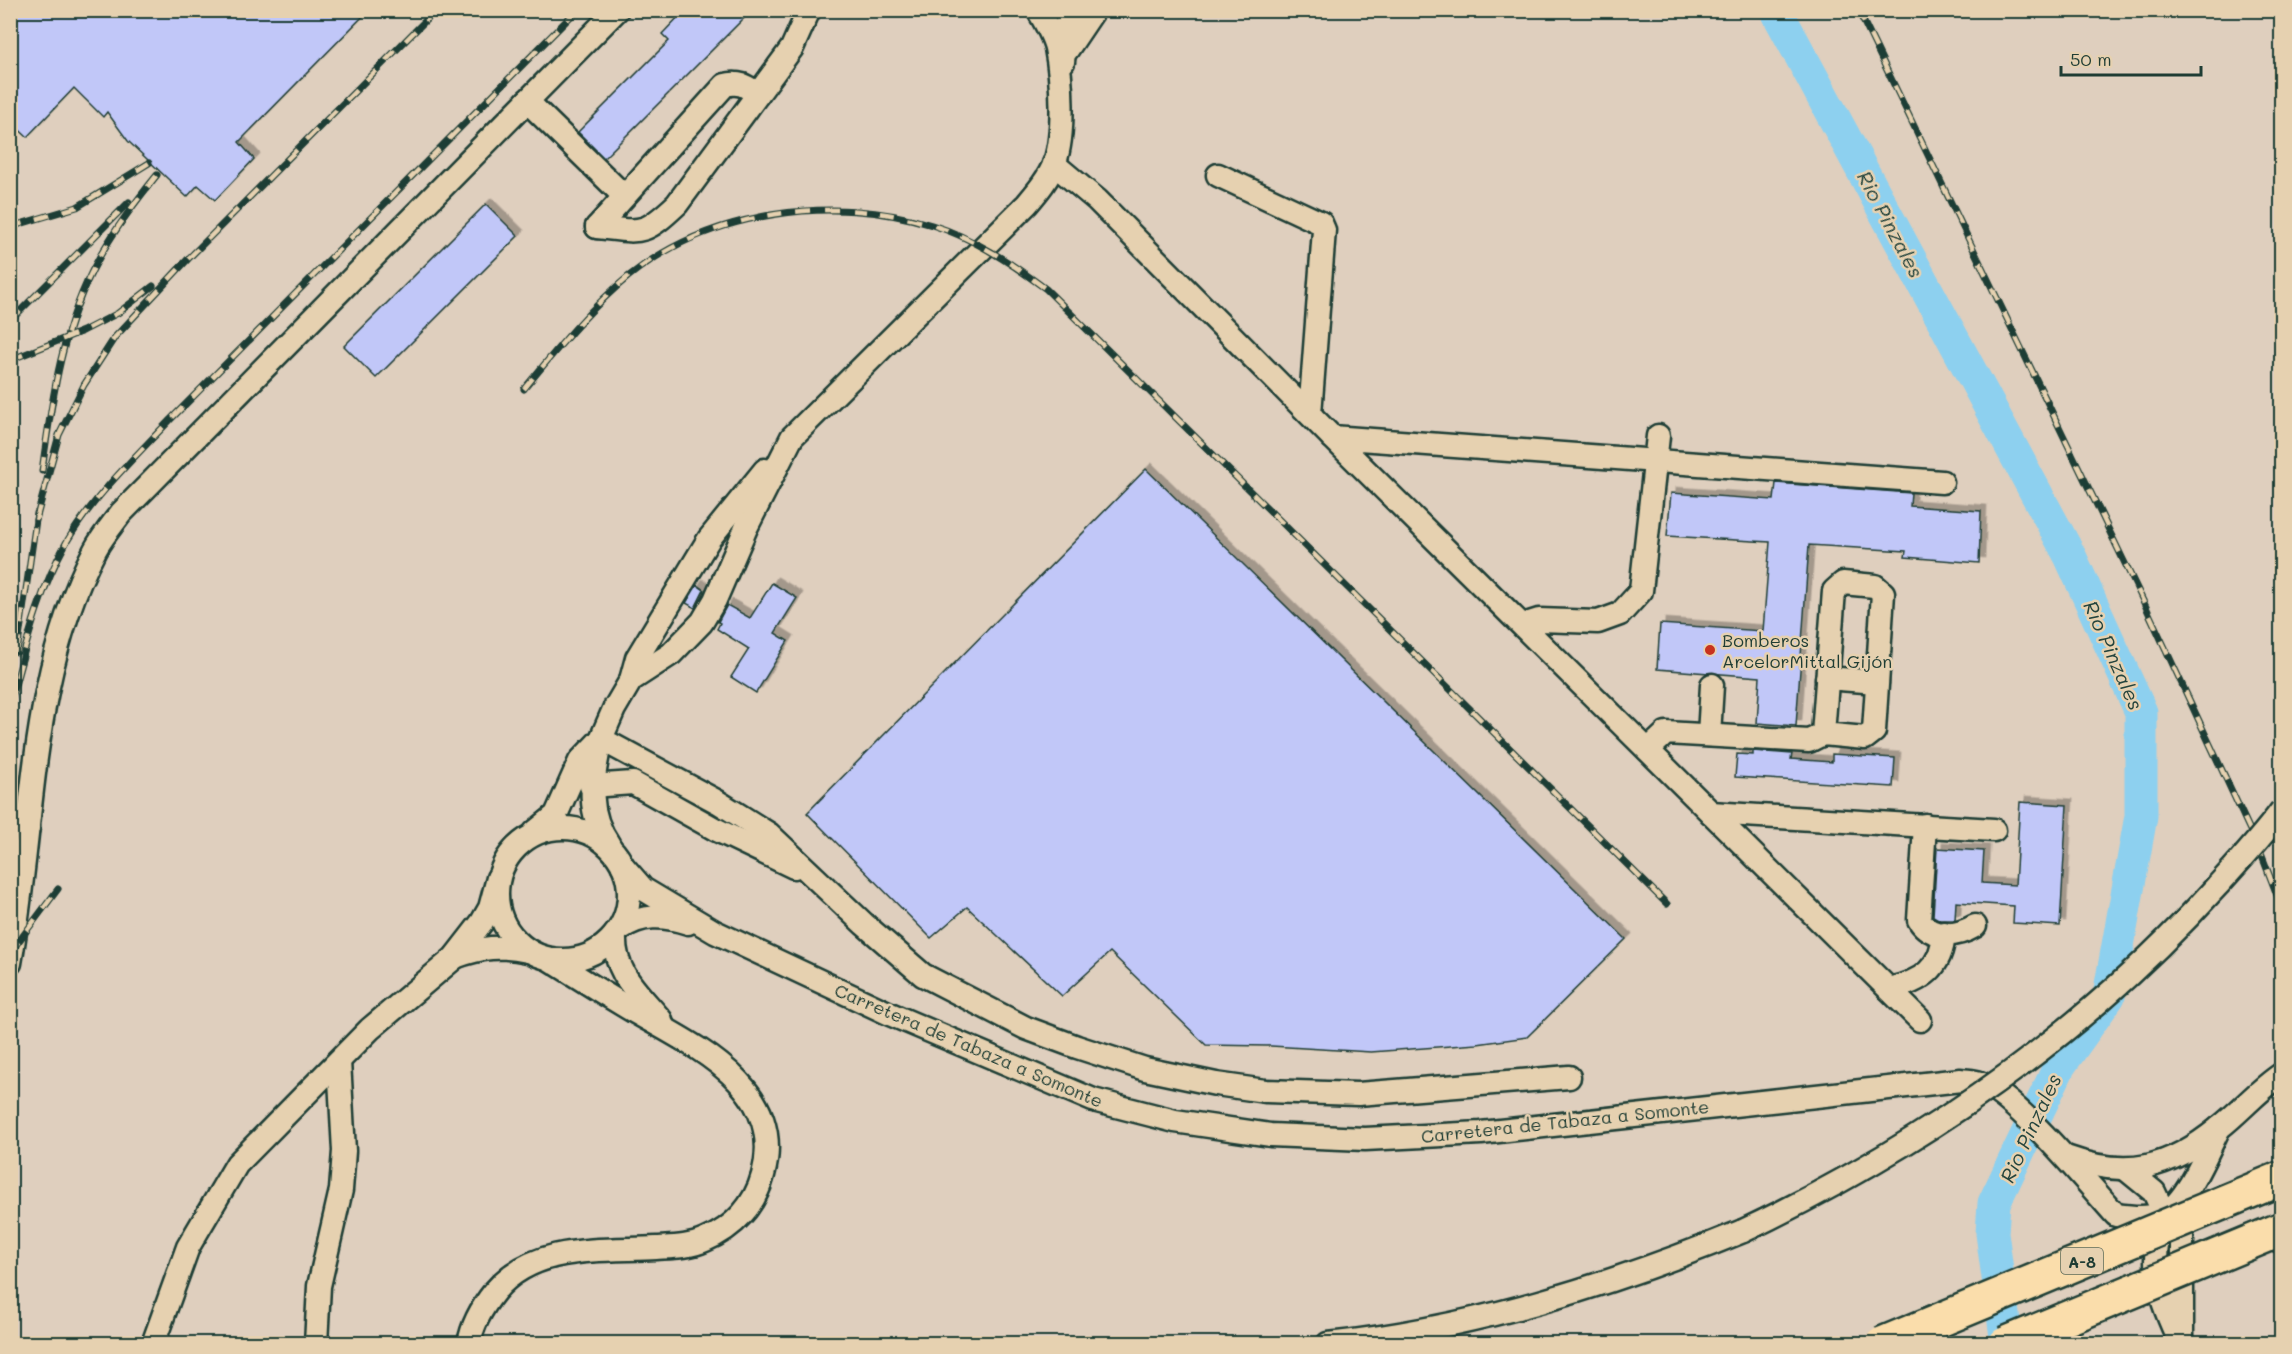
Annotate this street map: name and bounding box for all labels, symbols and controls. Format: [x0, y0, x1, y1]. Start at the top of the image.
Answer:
scale bar [2061, 39, 2200, 77]
text: 50 m [2070, 47, 2112, 71]
water label: Rio Pinzales [1852, 166, 1930, 282]
water label: Rio Pinzales [2078, 596, 2150, 714]
place label: Bomberos ArcelorMittal Gijón [1722, 628, 1892, 673]
marker: Bomberos ArcelorMittal Gijón [1703, 643, 1717, 657]
street label: Carretera de Tabaza a Somonte [831, 977, 1107, 1113]
water label: Rio Pinzales [1993, 1069, 2067, 1187]
street label: Carretera de Tabaza a Somonte [1420, 1094, 1710, 1148]
road number: A-8 [2061, 1248, 2103, 1274]

